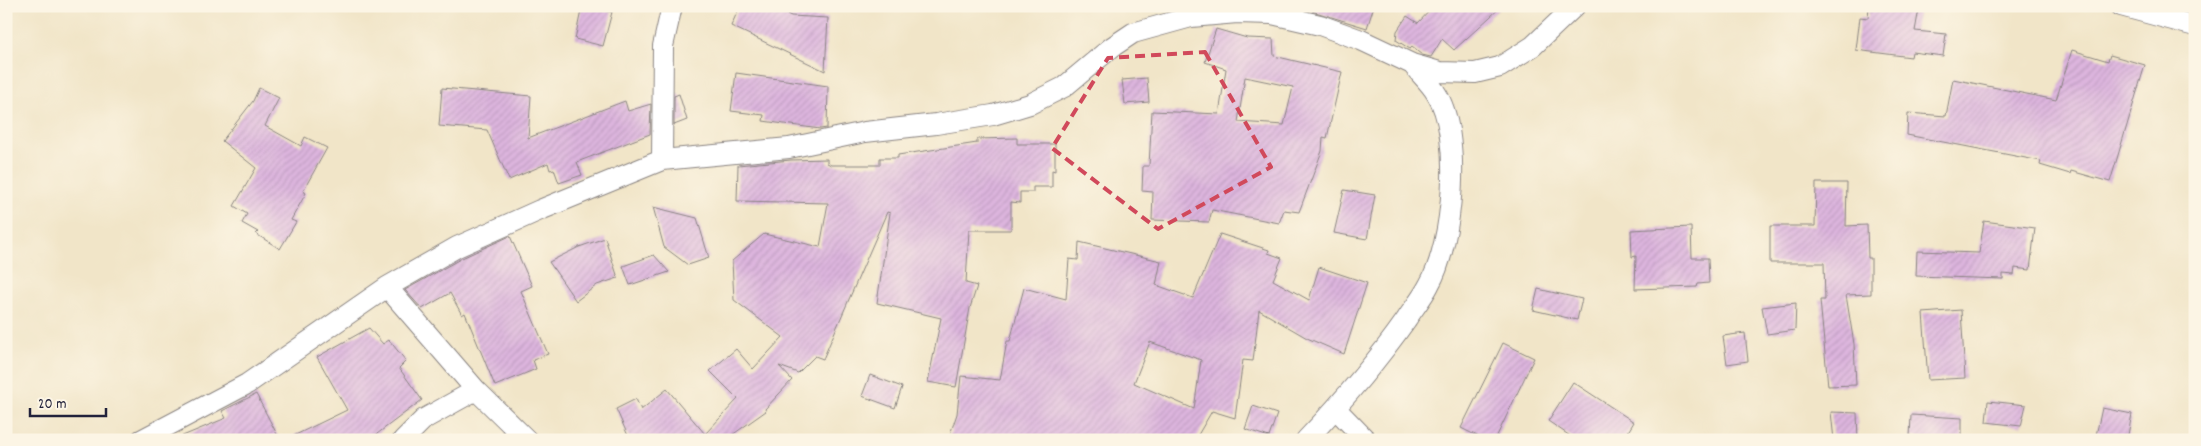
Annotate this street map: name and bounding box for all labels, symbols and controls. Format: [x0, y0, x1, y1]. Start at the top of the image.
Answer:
scale bar [30, 386, 106, 418]
text: 20 m [38, 394, 66, 416]

